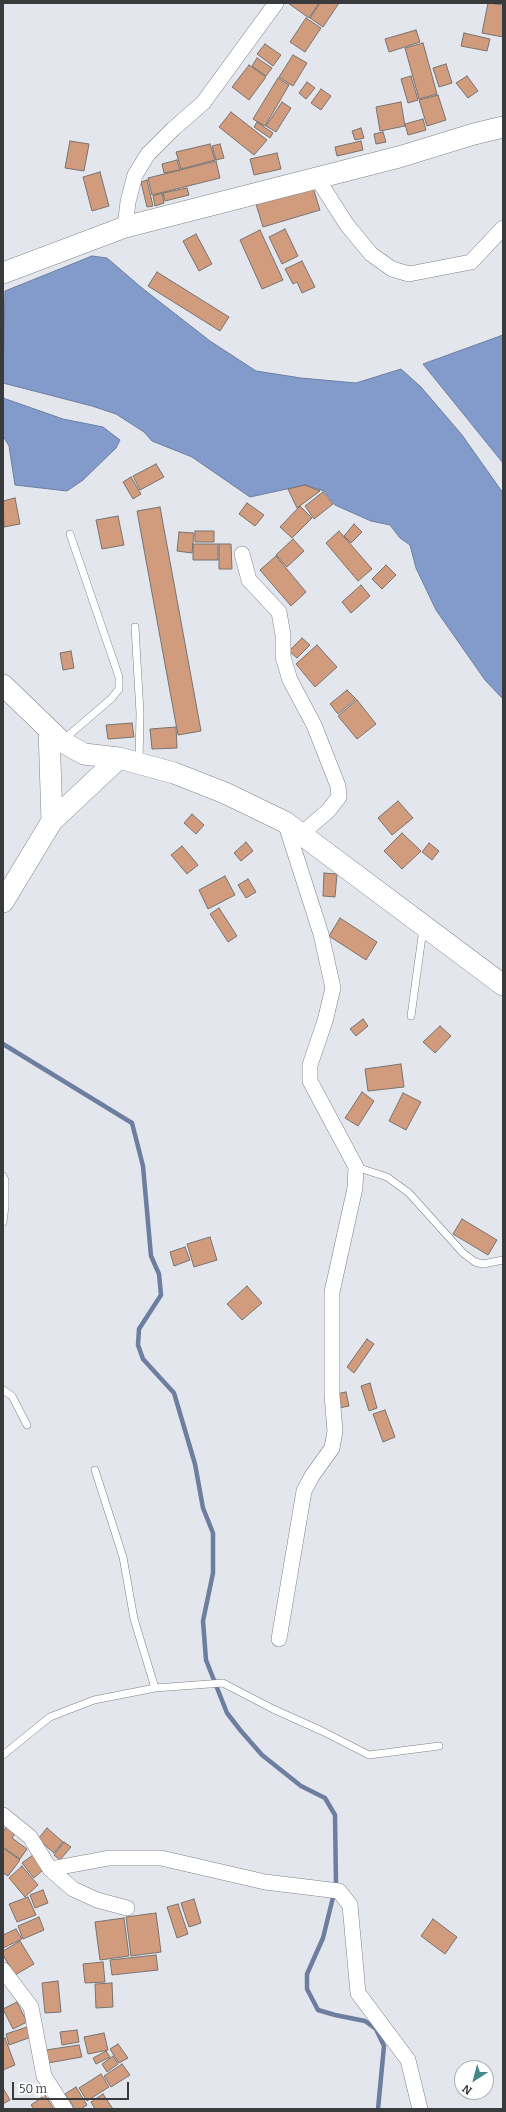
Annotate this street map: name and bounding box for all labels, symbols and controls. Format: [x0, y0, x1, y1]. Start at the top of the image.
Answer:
north arrow [454, 2060, 494, 2100]
scale bar [14, 2074, 131, 2100]
text: 50 m [19, 2082, 47, 2096]
text: N [460, 2082, 474, 2097]

